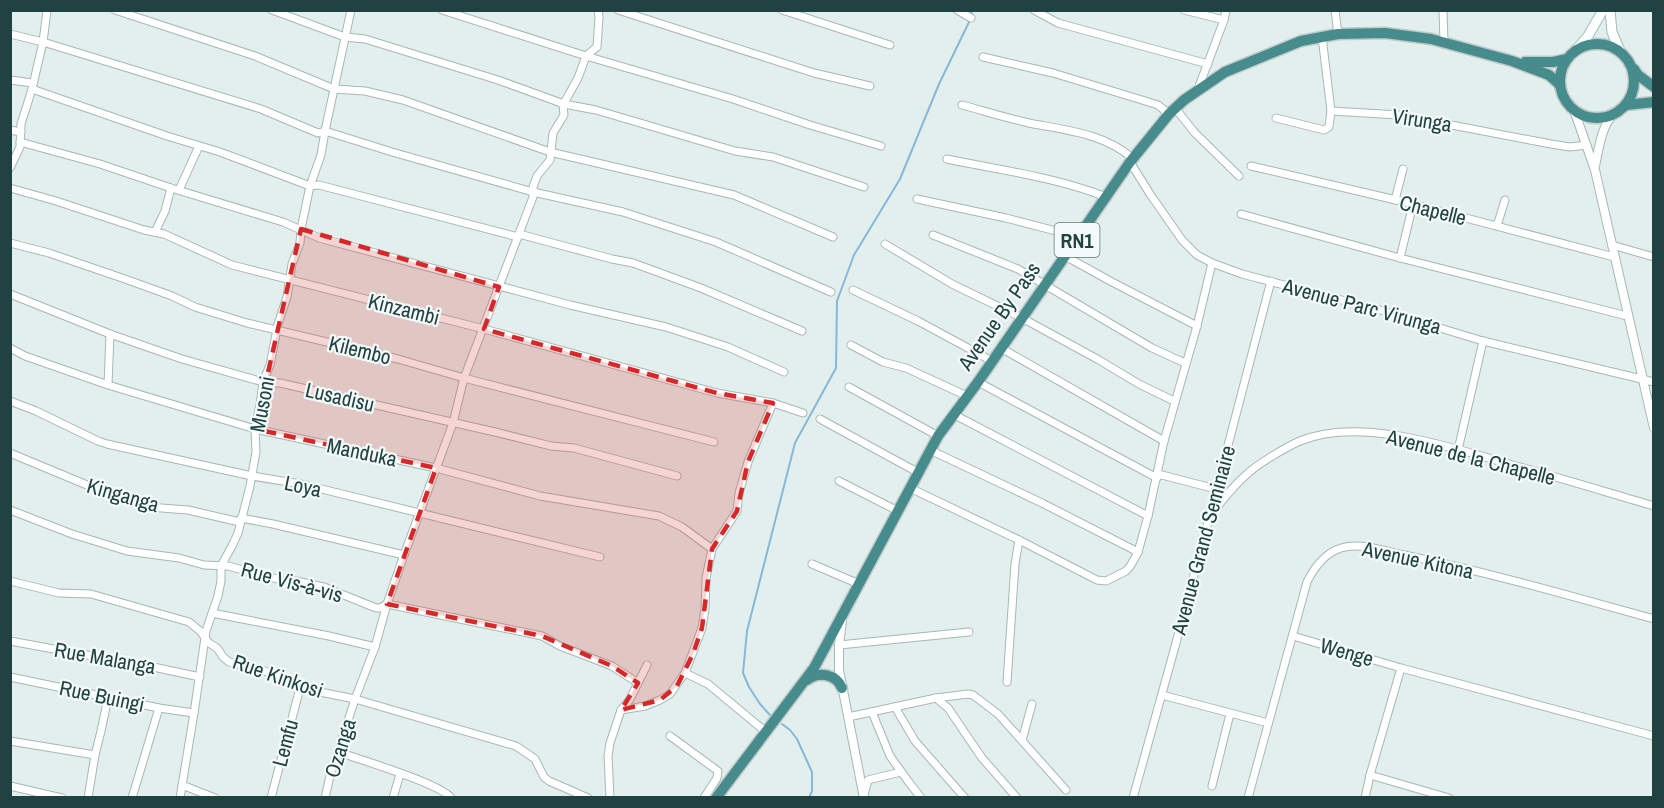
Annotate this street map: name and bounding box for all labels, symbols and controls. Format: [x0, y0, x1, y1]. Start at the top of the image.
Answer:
street label: Virunga [1390, 101, 1454, 139]
street label: Chapelle [1397, 188, 1469, 232]
road number: RN1 [1054, 223, 1100, 257]
street label: Avenue By Pass [950, 256, 1047, 377]
street label: Avenue Parc Virunga [1279, 271, 1445, 341]
street label: Kinzambi [365, 286, 443, 332]
street label: Kilembo [326, 328, 394, 372]
street label: Musoni [242, 374, 282, 434]
street label: Lusadisu [303, 375, 377, 419]
street label: Avenue de la Chapelle [1383, 422, 1558, 492]
street label: Manduka [324, 430, 400, 474]
street label: Avenue Grand Seminaire [1164, 442, 1242, 639]
street label: Loya [282, 468, 325, 504]
street label: Kinganga [84, 471, 163, 519]
street label: Avenue Kitona [1359, 534, 1477, 586]
street label: Rue Vis-à-vis [238, 555, 346, 609]
street label: Wenge [1317, 631, 1377, 673]
street label: Rue Malanga [52, 635, 158, 681]
street label: Rue Kinkosi [229, 647, 327, 705]
street label: Rue Buingi [57, 673, 147, 719]
street label: Ozanga [317, 715, 363, 781]
street label: Lemfu [265, 716, 305, 770]

